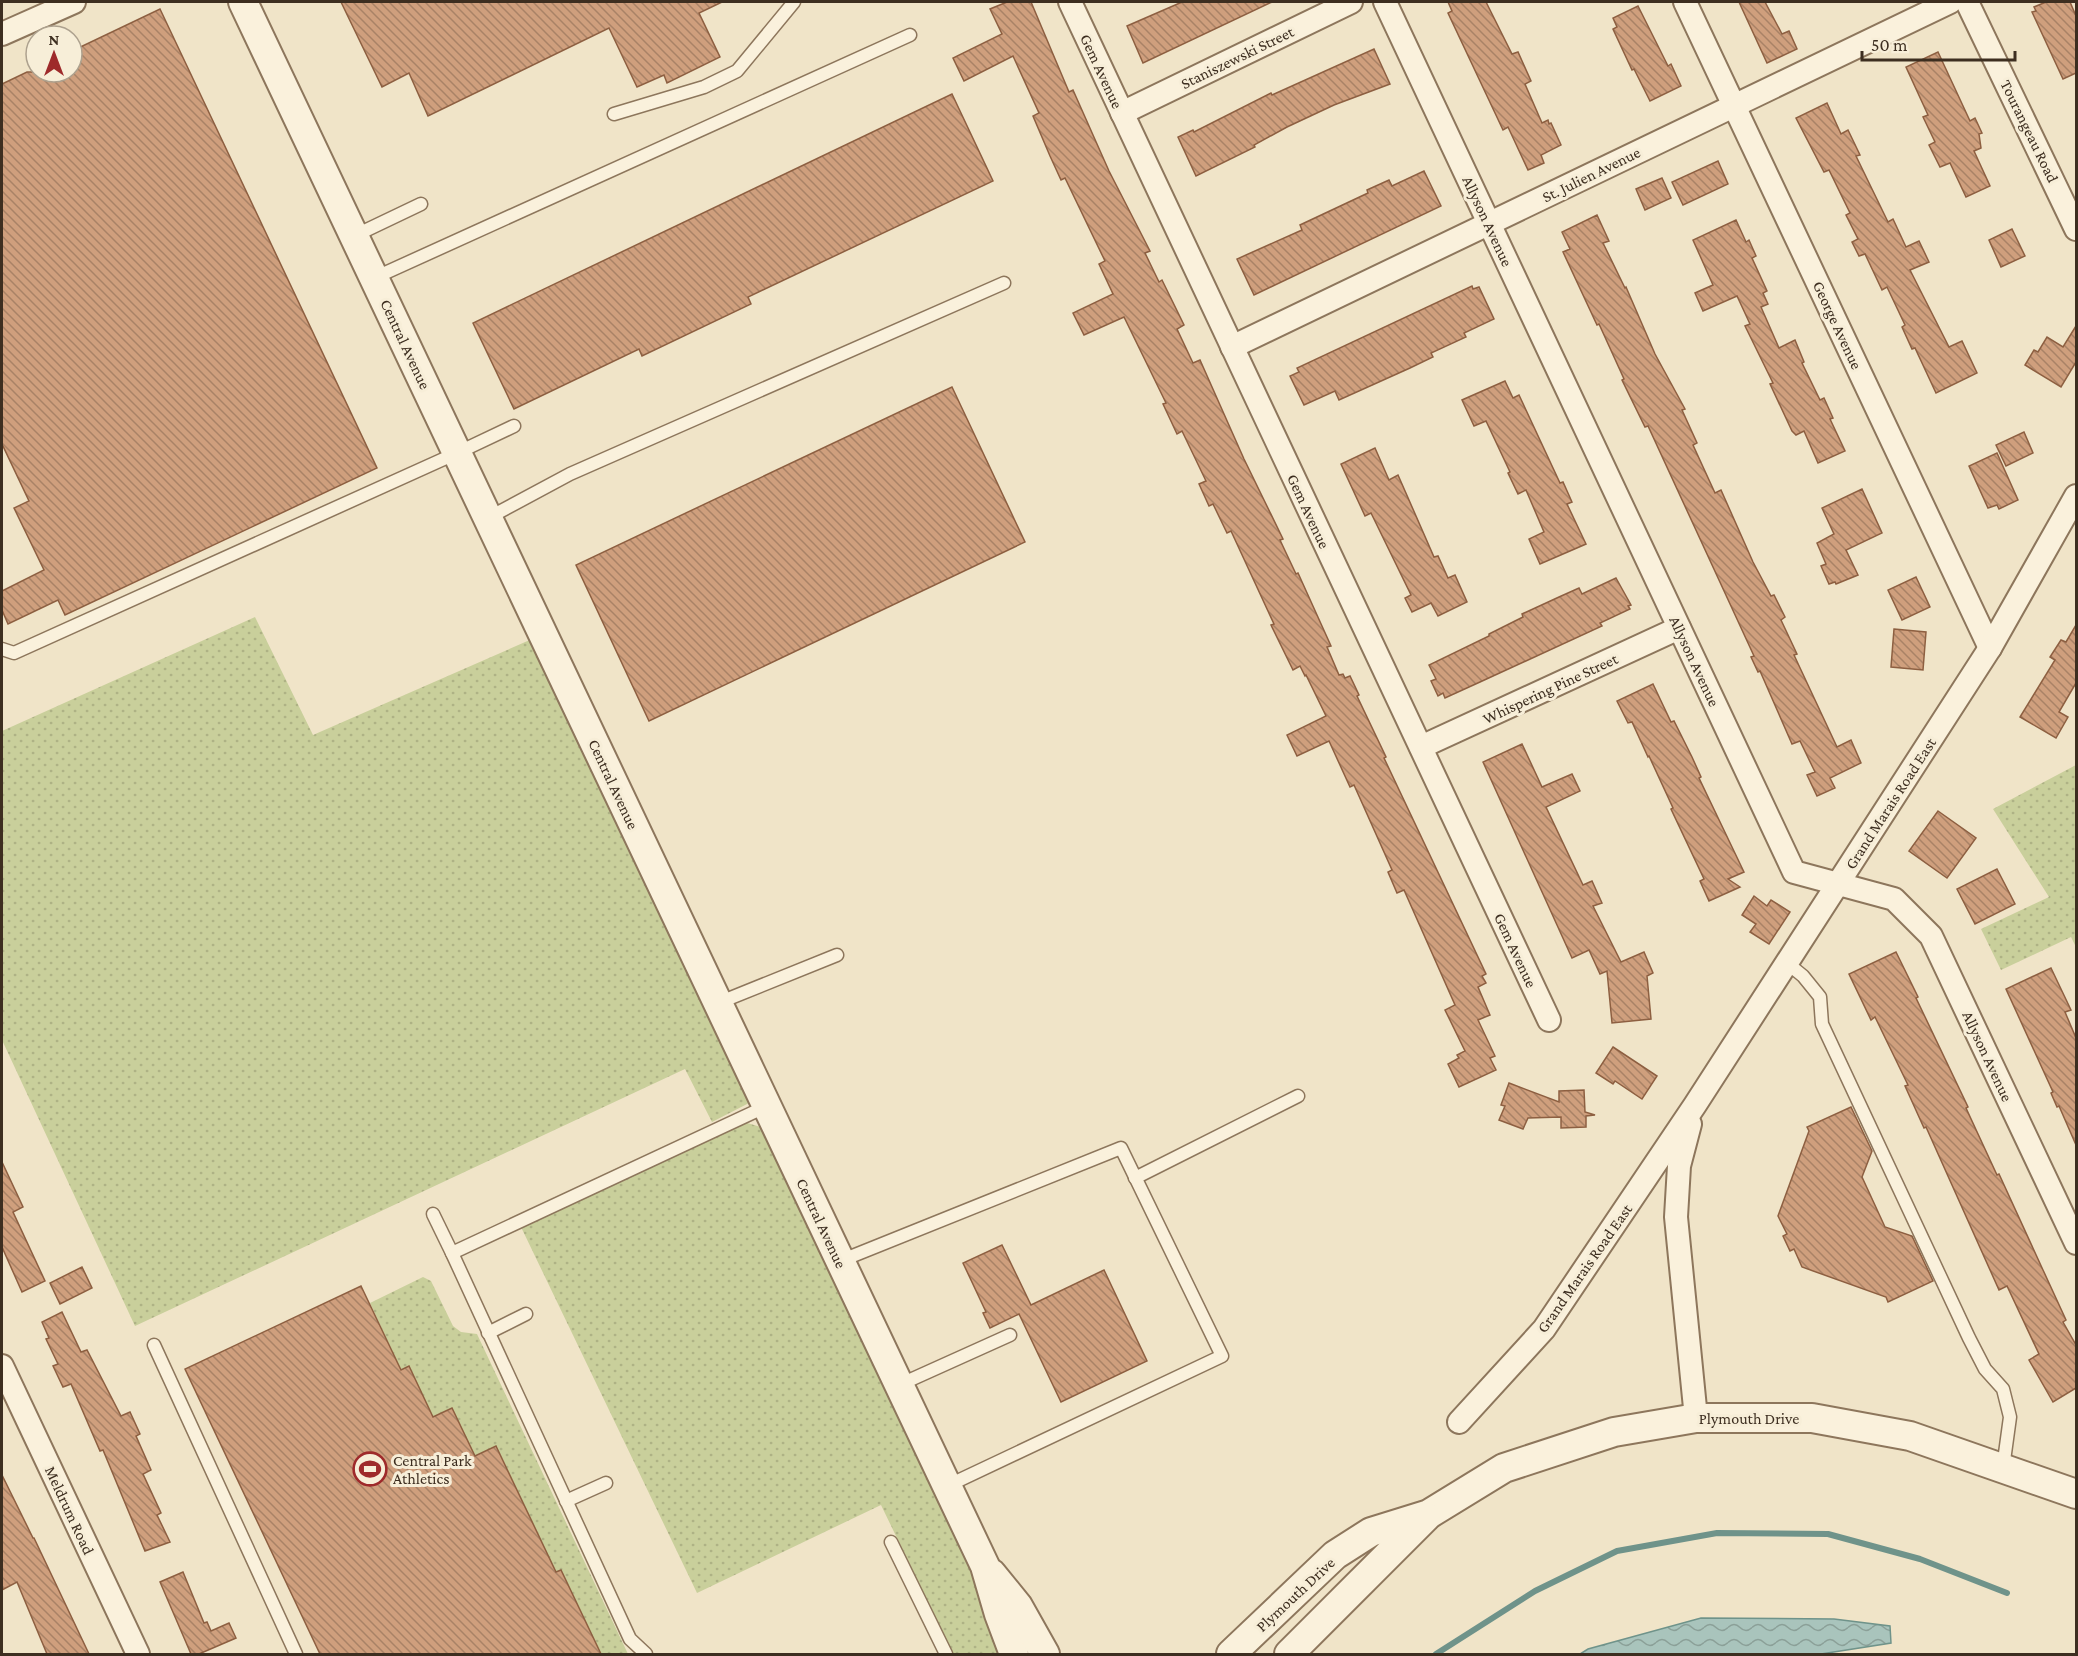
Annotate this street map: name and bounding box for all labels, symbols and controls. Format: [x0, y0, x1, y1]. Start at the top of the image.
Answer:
street label: Staniszewski Street [1178, 22, 1297, 92]
north arrow [24, 24, 84, 84]
scale bar [1862, 24, 2015, 62]
text: N [49, 31, 60, 48]
street label: Gem Avenue [1077, 31, 1126, 111]
text: 50 m [1871, 35, 1908, 55]
street label: Tourangeau Road [1996, 77, 2062, 186]
street label: St. Julien Avenue [1539, 143, 1643, 206]
street label: Allyson Avenue [1458, 173, 1516, 270]
street label: George Avenue [1809, 278, 1865, 372]
street label: Central Avenue [377, 296, 434, 392]
street label: Gem Avenue [1284, 471, 1333, 551]
street label: Allyson Avenue [1665, 613, 1723, 710]
street label: Whispering Pine Street [1480, 649, 1621, 728]
street label: Grand Marais Road East [1842, 734, 1940, 872]
street label: Central Avenue [585, 736, 642, 832]
street label: Gem Avenue [1491, 910, 1540, 990]
street label: Allyson Avenue [1958, 1008, 2016, 1105]
street label: Central Avenue [793, 1175, 850, 1271]
street label: Grand Marais Road East [1534, 1200, 1636, 1336]
street label: Plymouth Drive [1699, 1410, 1799, 1428]
sports icon: Central Park Athletics [352, 1451, 388, 1487]
place label: Central Park Athletics [393, 1452, 472, 1487]
street label: Meldrum Road [42, 1463, 98, 1558]
street label: Plymouth Drive [1253, 1554, 1339, 1636]

